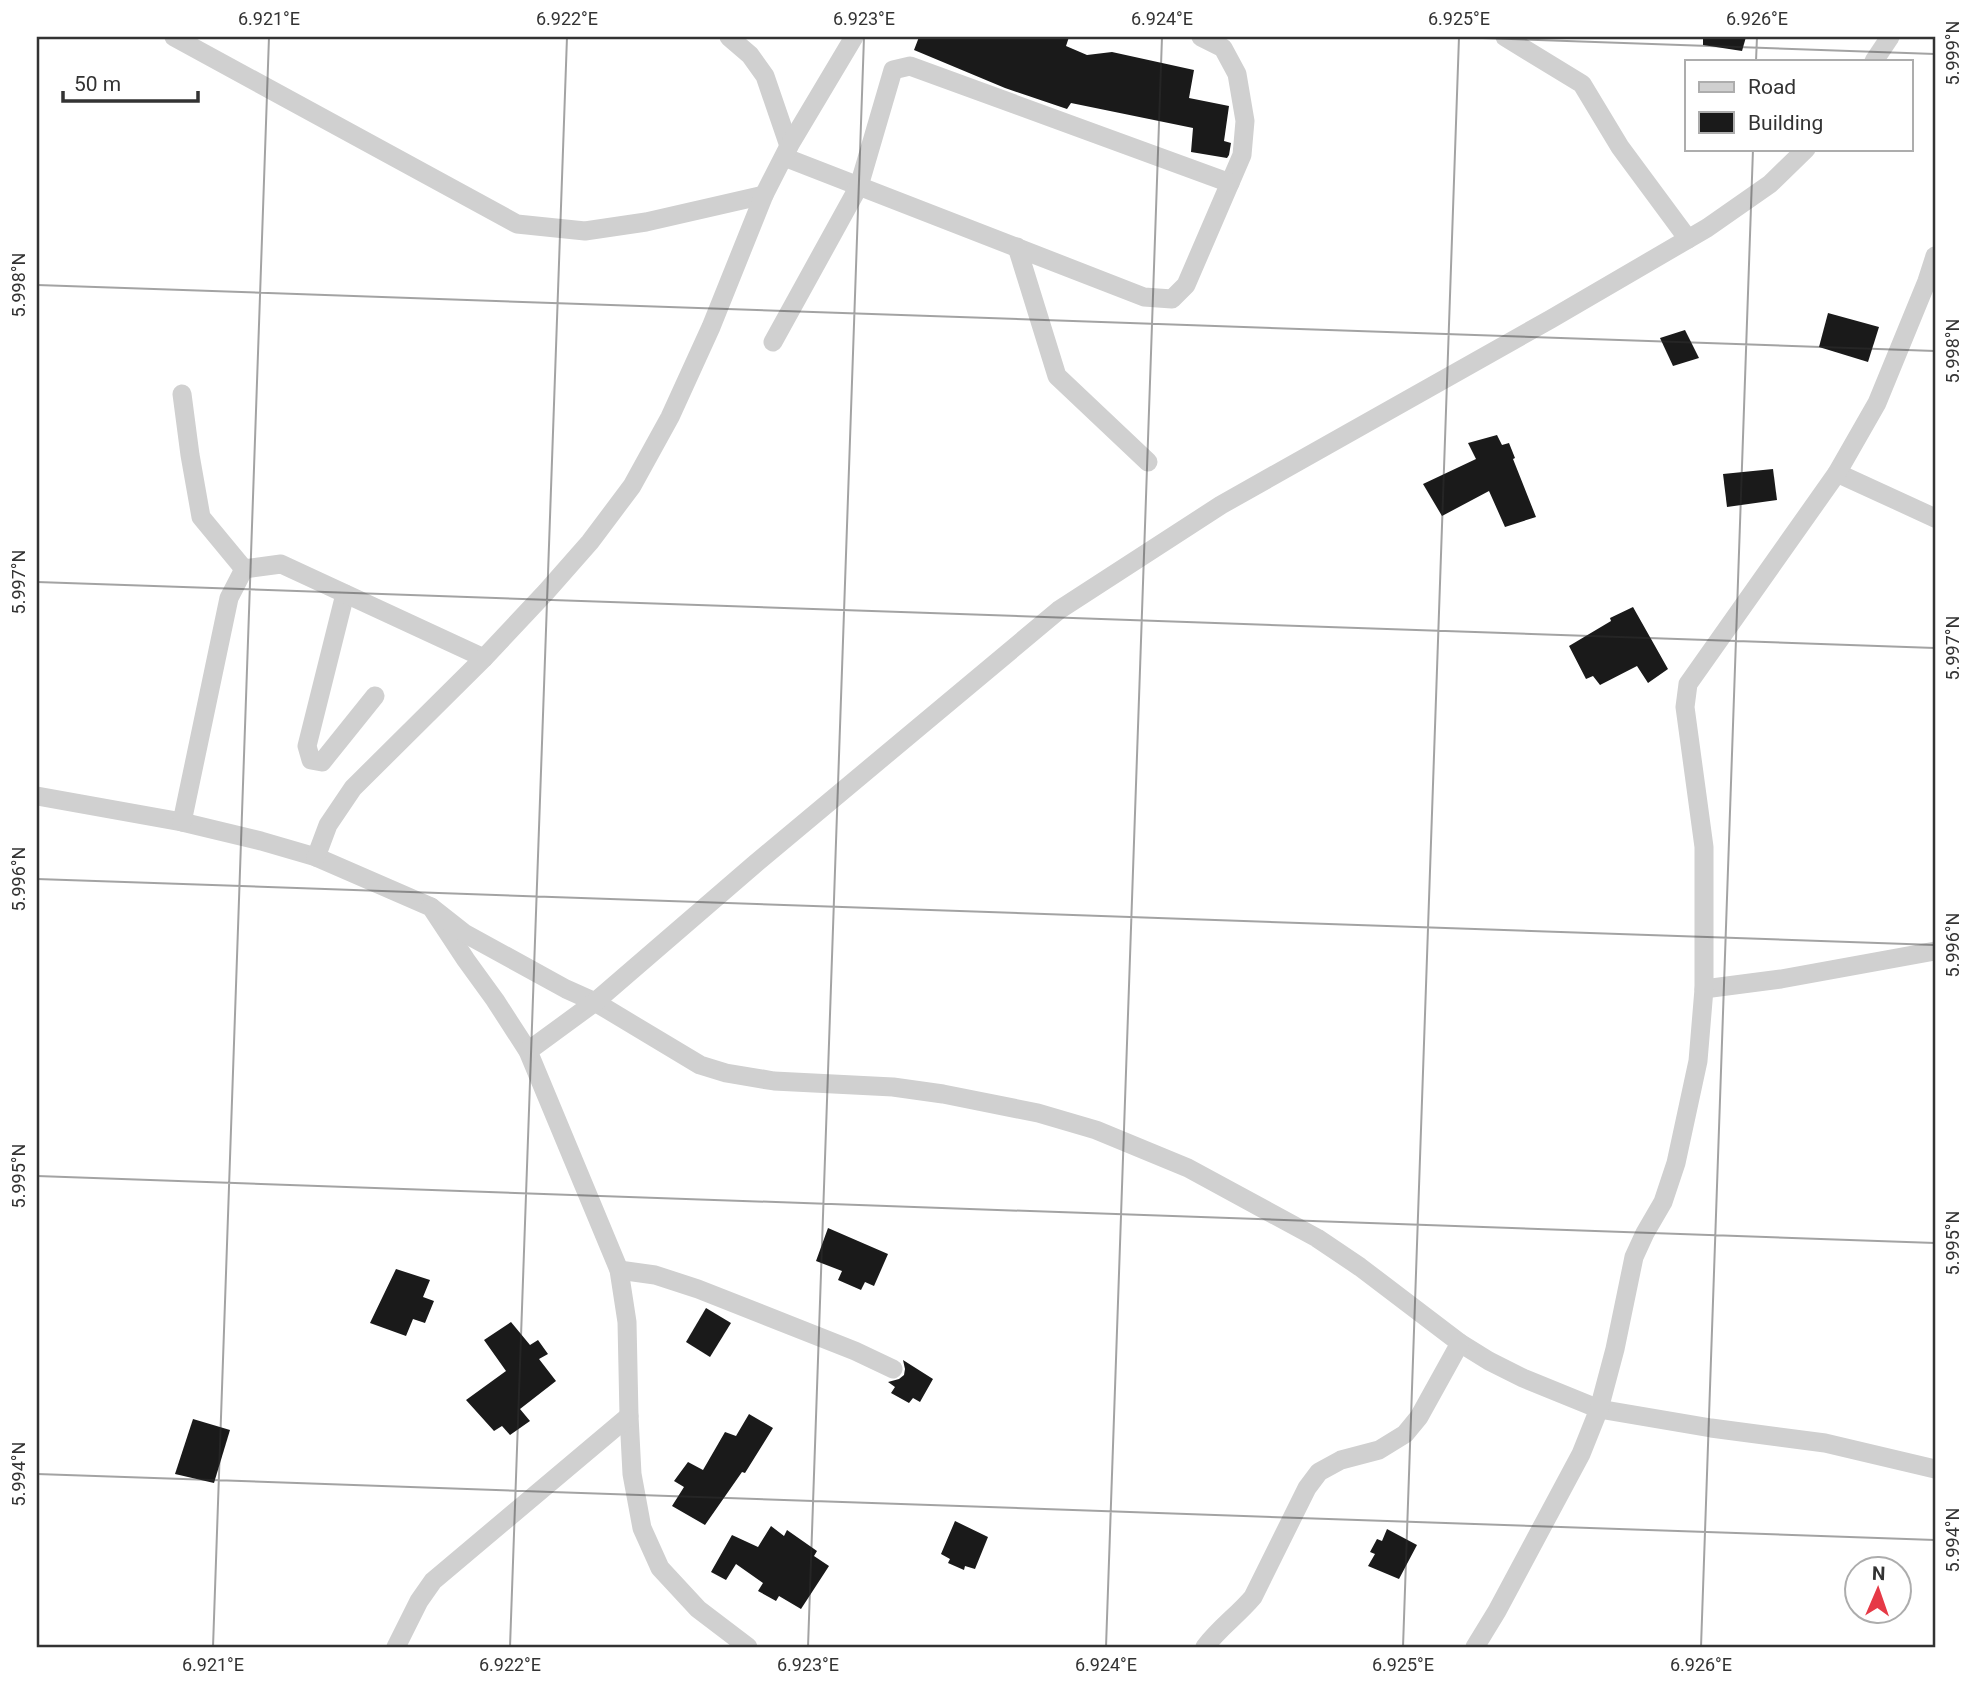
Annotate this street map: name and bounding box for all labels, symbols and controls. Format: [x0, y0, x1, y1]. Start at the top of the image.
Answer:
text: 6.921°E [238, 8, 300, 29]
text: 6.922°E [536, 8, 598, 29]
text: 6.923°E [833, 8, 895, 29]
text: 6.924°E [1131, 8, 1193, 29]
text: 6.925°E [1428, 8, 1490, 29]
text: 6.926°E [1726, 8, 1788, 29]
text: 5.999°N [1942, 21, 1963, 85]
scale bar [63, 60, 198, 104]
legend [1685, 60, 1912, 150]
text: 50 m [74, 72, 121, 96]
text: Road [1748, 75, 1796, 99]
text: Building [1748, 111, 1823, 135]
text: 5.998°N [8, 253, 29, 317]
text: 5.998°N [1942, 319, 1963, 383]
text: 5.997°N [8, 550, 29, 614]
text: 5.997°N [1942, 616, 1963, 680]
text: 5.996°N [8, 847, 29, 911]
text: 5.996°N [1942, 913, 1963, 977]
text: 5.995°N [8, 1144, 29, 1208]
text: 5.995°N [1942, 1211, 1963, 1275]
text: 5.994°N [8, 1442, 29, 1506]
text: 5.994°N [1942, 1508, 1963, 1572]
north arrow [1842, 1554, 1912, 1624]
text: N [1871, 1562, 1886, 1585]
text: 6.921°E [182, 1654, 244, 1675]
text: 6.922°E [479, 1654, 541, 1675]
text: 6.923°E [777, 1654, 839, 1675]
text: 6.924°E [1075, 1654, 1137, 1675]
text: 6.925°E [1372, 1654, 1434, 1675]
text: 6.926°E [1670, 1654, 1732, 1675]

